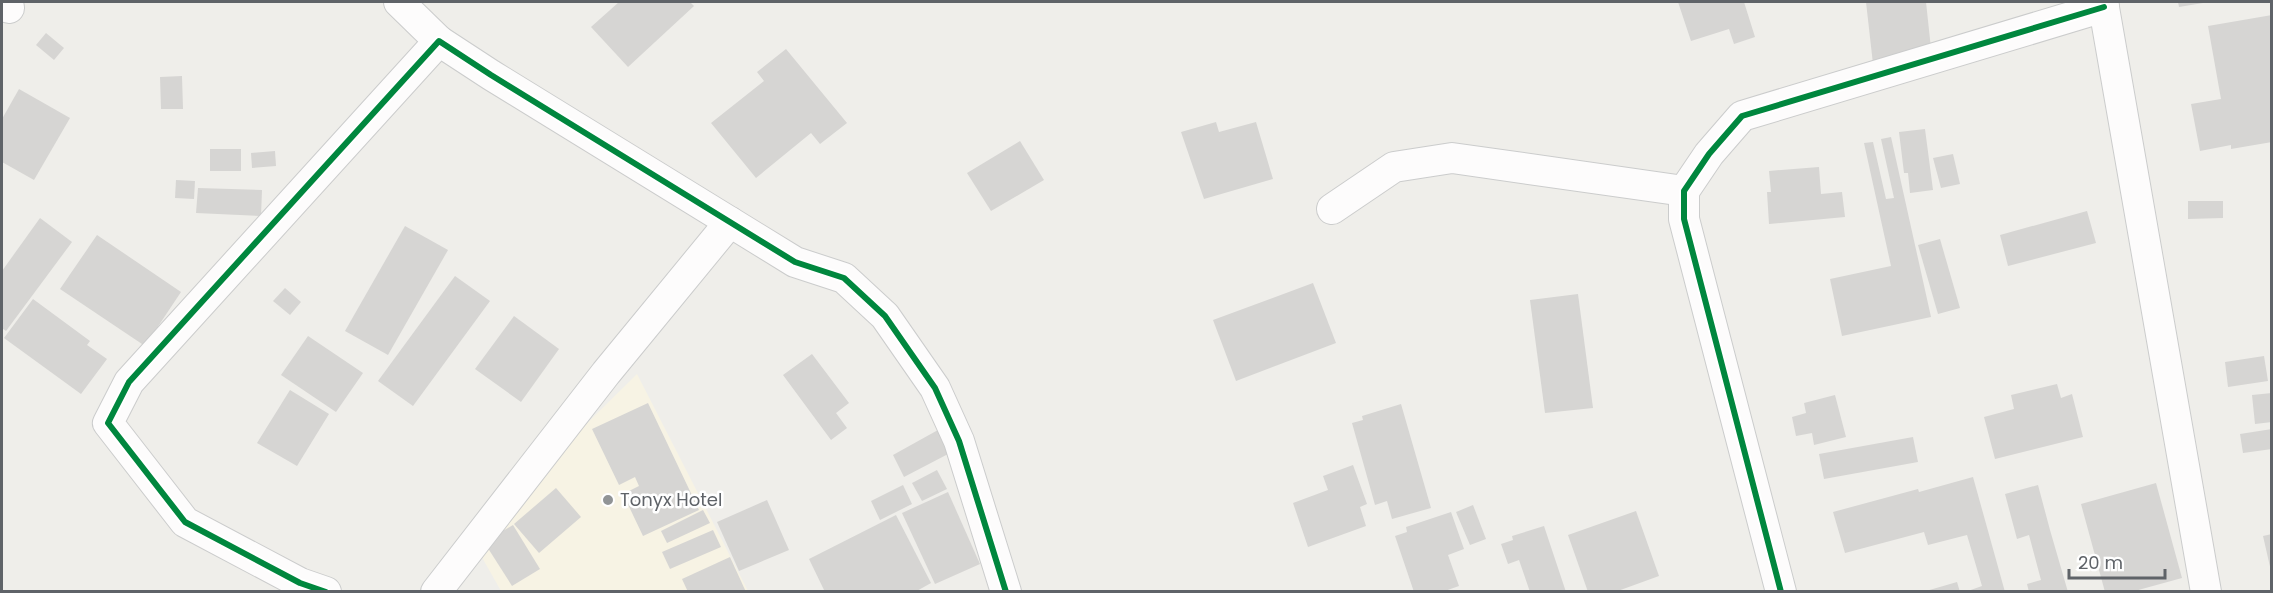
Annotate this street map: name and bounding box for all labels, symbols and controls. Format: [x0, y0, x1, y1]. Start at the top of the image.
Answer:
place label: Tonyx Hotel [620, 487, 722, 512]
marker: Tonyx Hotel [601, 493, 615, 507]
scale bar [2069, 542, 2165, 580]
text: 20 m [2078, 550, 2123, 575]

